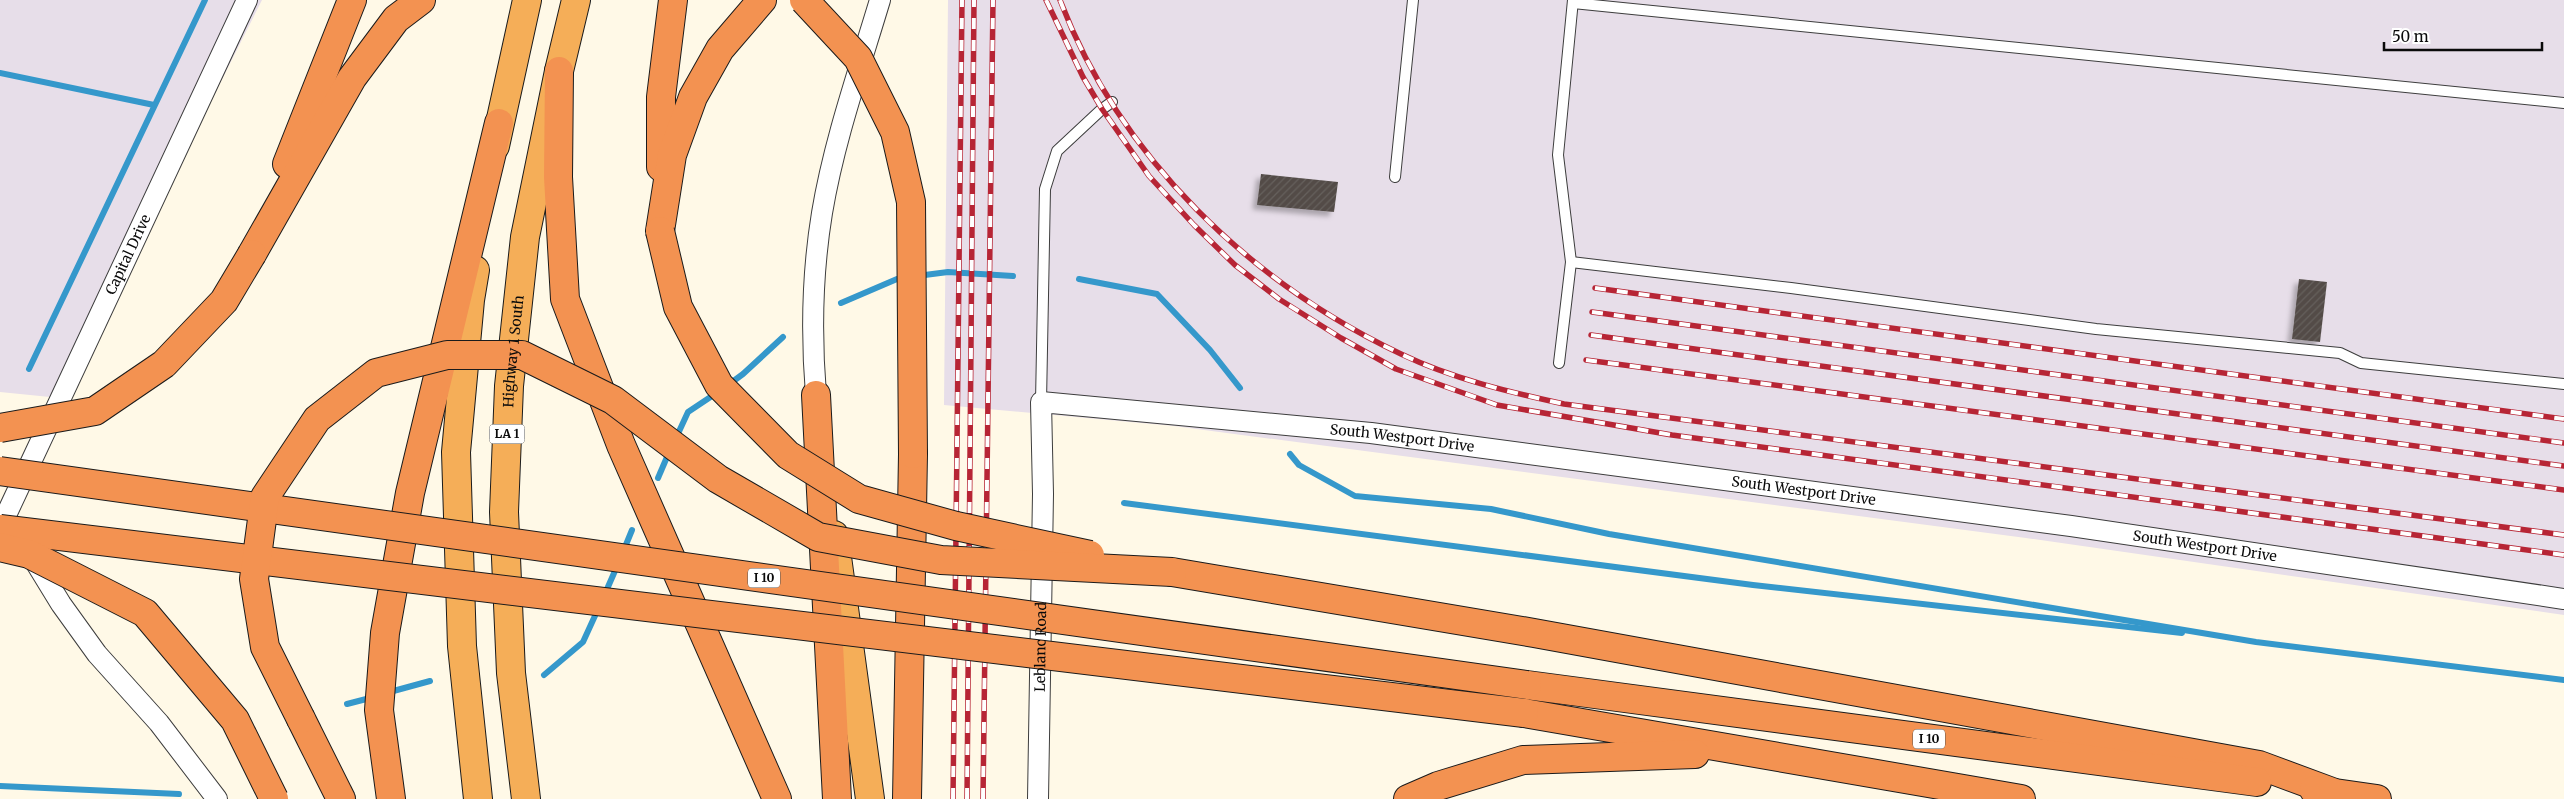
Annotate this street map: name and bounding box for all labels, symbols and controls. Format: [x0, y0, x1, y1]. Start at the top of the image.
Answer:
scale bar [2384, 20, 2542, 52]
text: 50 m [2392, 27, 2429, 46]
street label: Capital Drive [101, 211, 155, 298]
street label: Highway 1 South [499, 294, 528, 408]
street label: South Westport Drive [1329, 420, 1475, 456]
road number: LA 1 [490, 424, 524, 444]
street label: South Westport Drive [1731, 472, 1877, 509]
street label: South Westport Drive [2132, 526, 2278, 565]
road number: I 10 [748, 568, 780, 588]
street label: Leblanc Road [1031, 601, 1050, 692]
road number: I 10 [1913, 730, 1945, 749]

